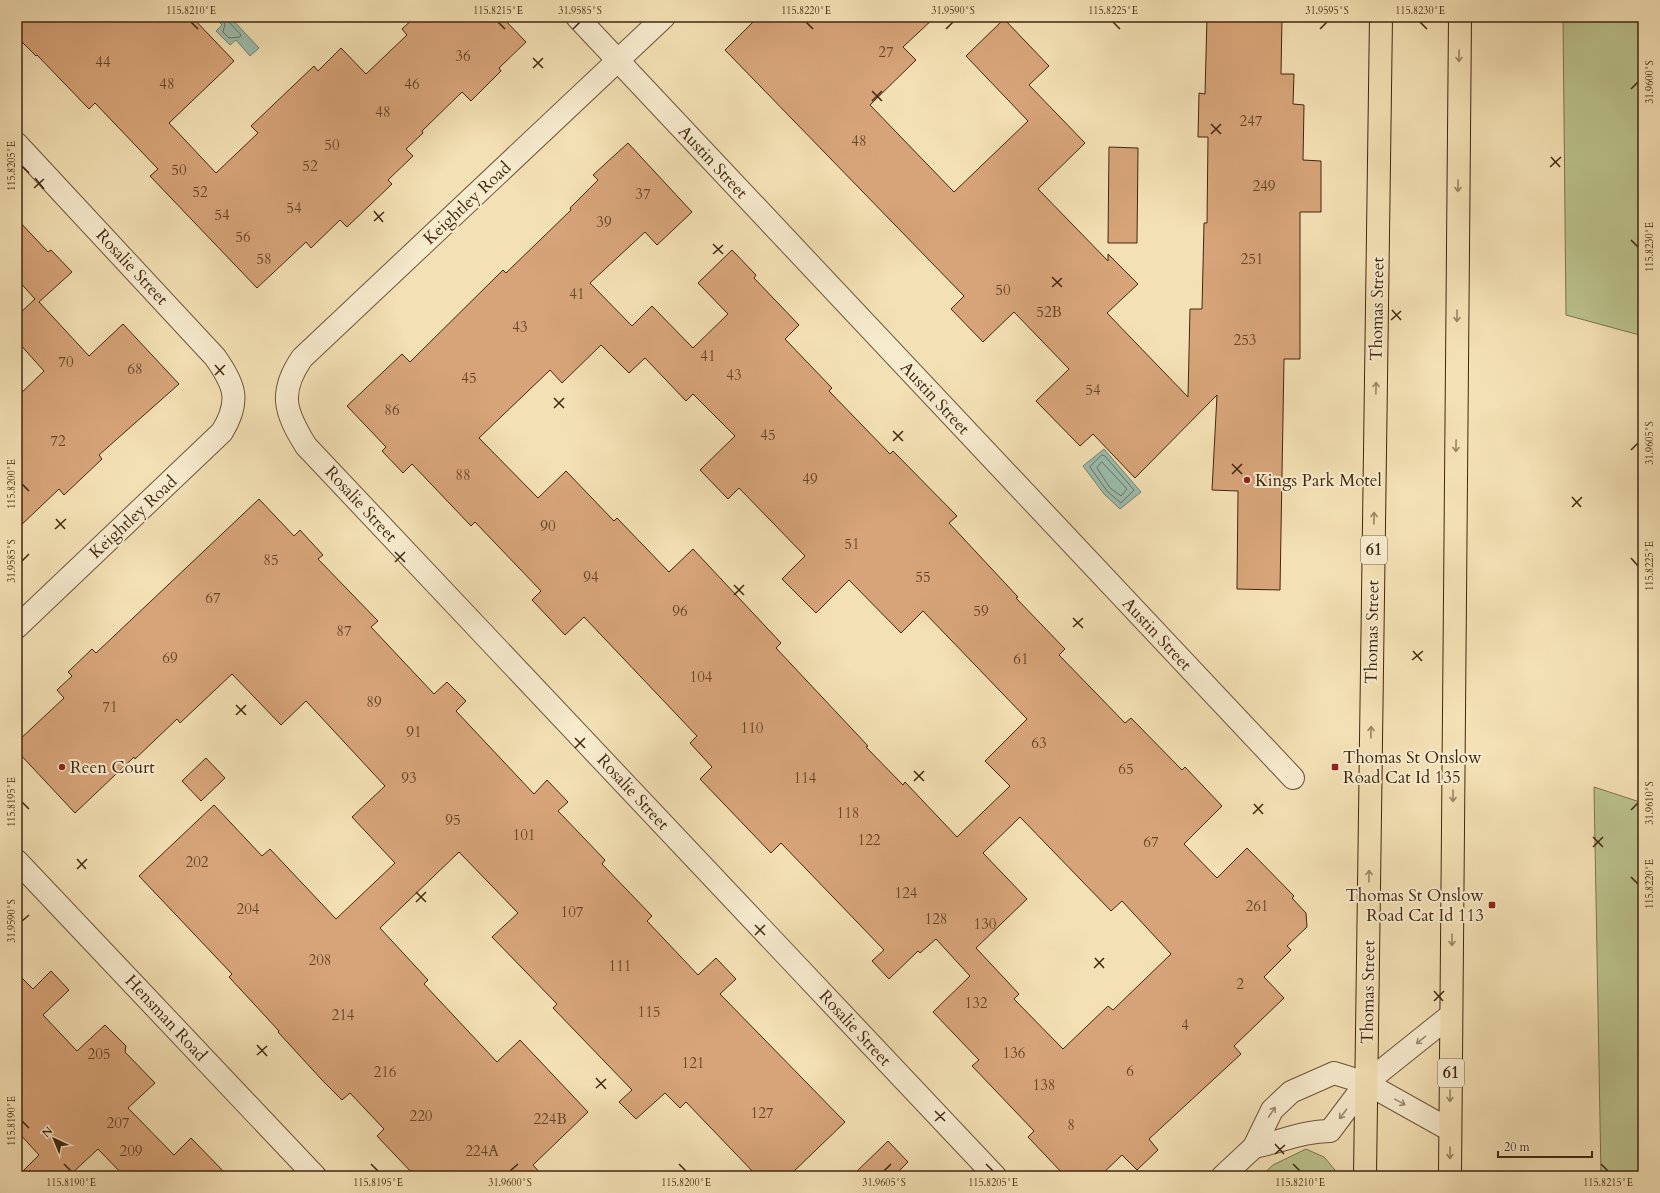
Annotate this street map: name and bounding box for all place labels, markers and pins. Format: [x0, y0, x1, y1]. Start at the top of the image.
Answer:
place label: Kings Park Motel [1255, 469, 1382, 492]
marker: Kings Park Motel [1242, 475, 1252, 485]
place label: Thomas St Onslow Road Cat Id 135 [1343, 746, 1482, 789]
place label: Reen Court [70, 756, 155, 779]
marker: Reen Court [57, 762, 67, 772]
marker: Thomas St Onslow Road Cat Id 135 [1330, 762, 1340, 772]
place label: Thomas St Onslow Road Cat Id 113 [1345, 884, 1484, 927]
marker: Thomas St Onslow Road Cat Id 113 [1487, 900, 1497, 910]

